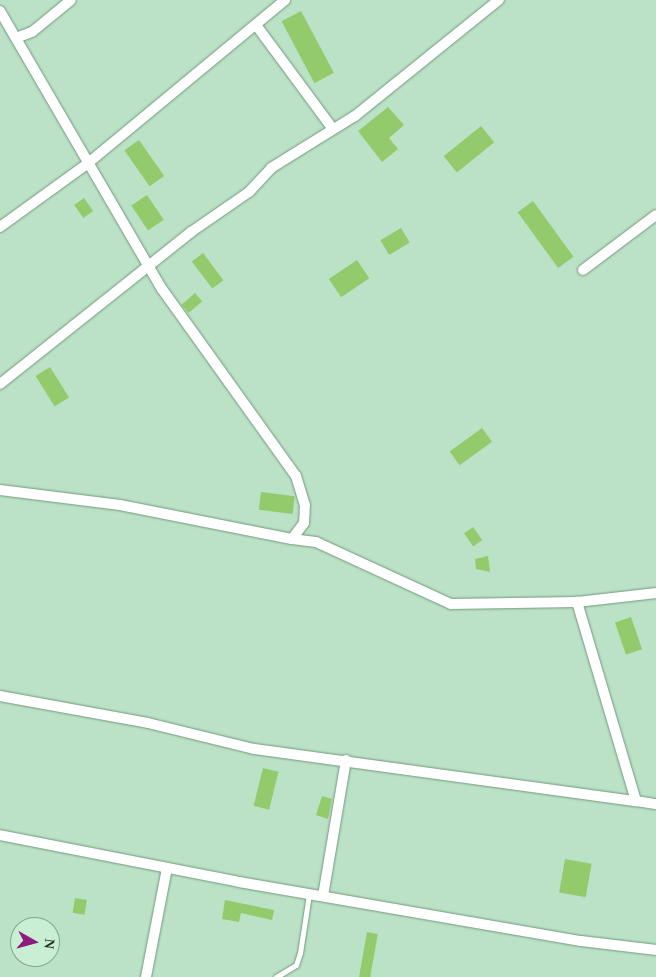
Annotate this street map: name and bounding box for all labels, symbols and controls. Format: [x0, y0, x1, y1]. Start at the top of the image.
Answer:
north arrow [10, 917, 60, 967]
text: N [41, 938, 57, 950]

